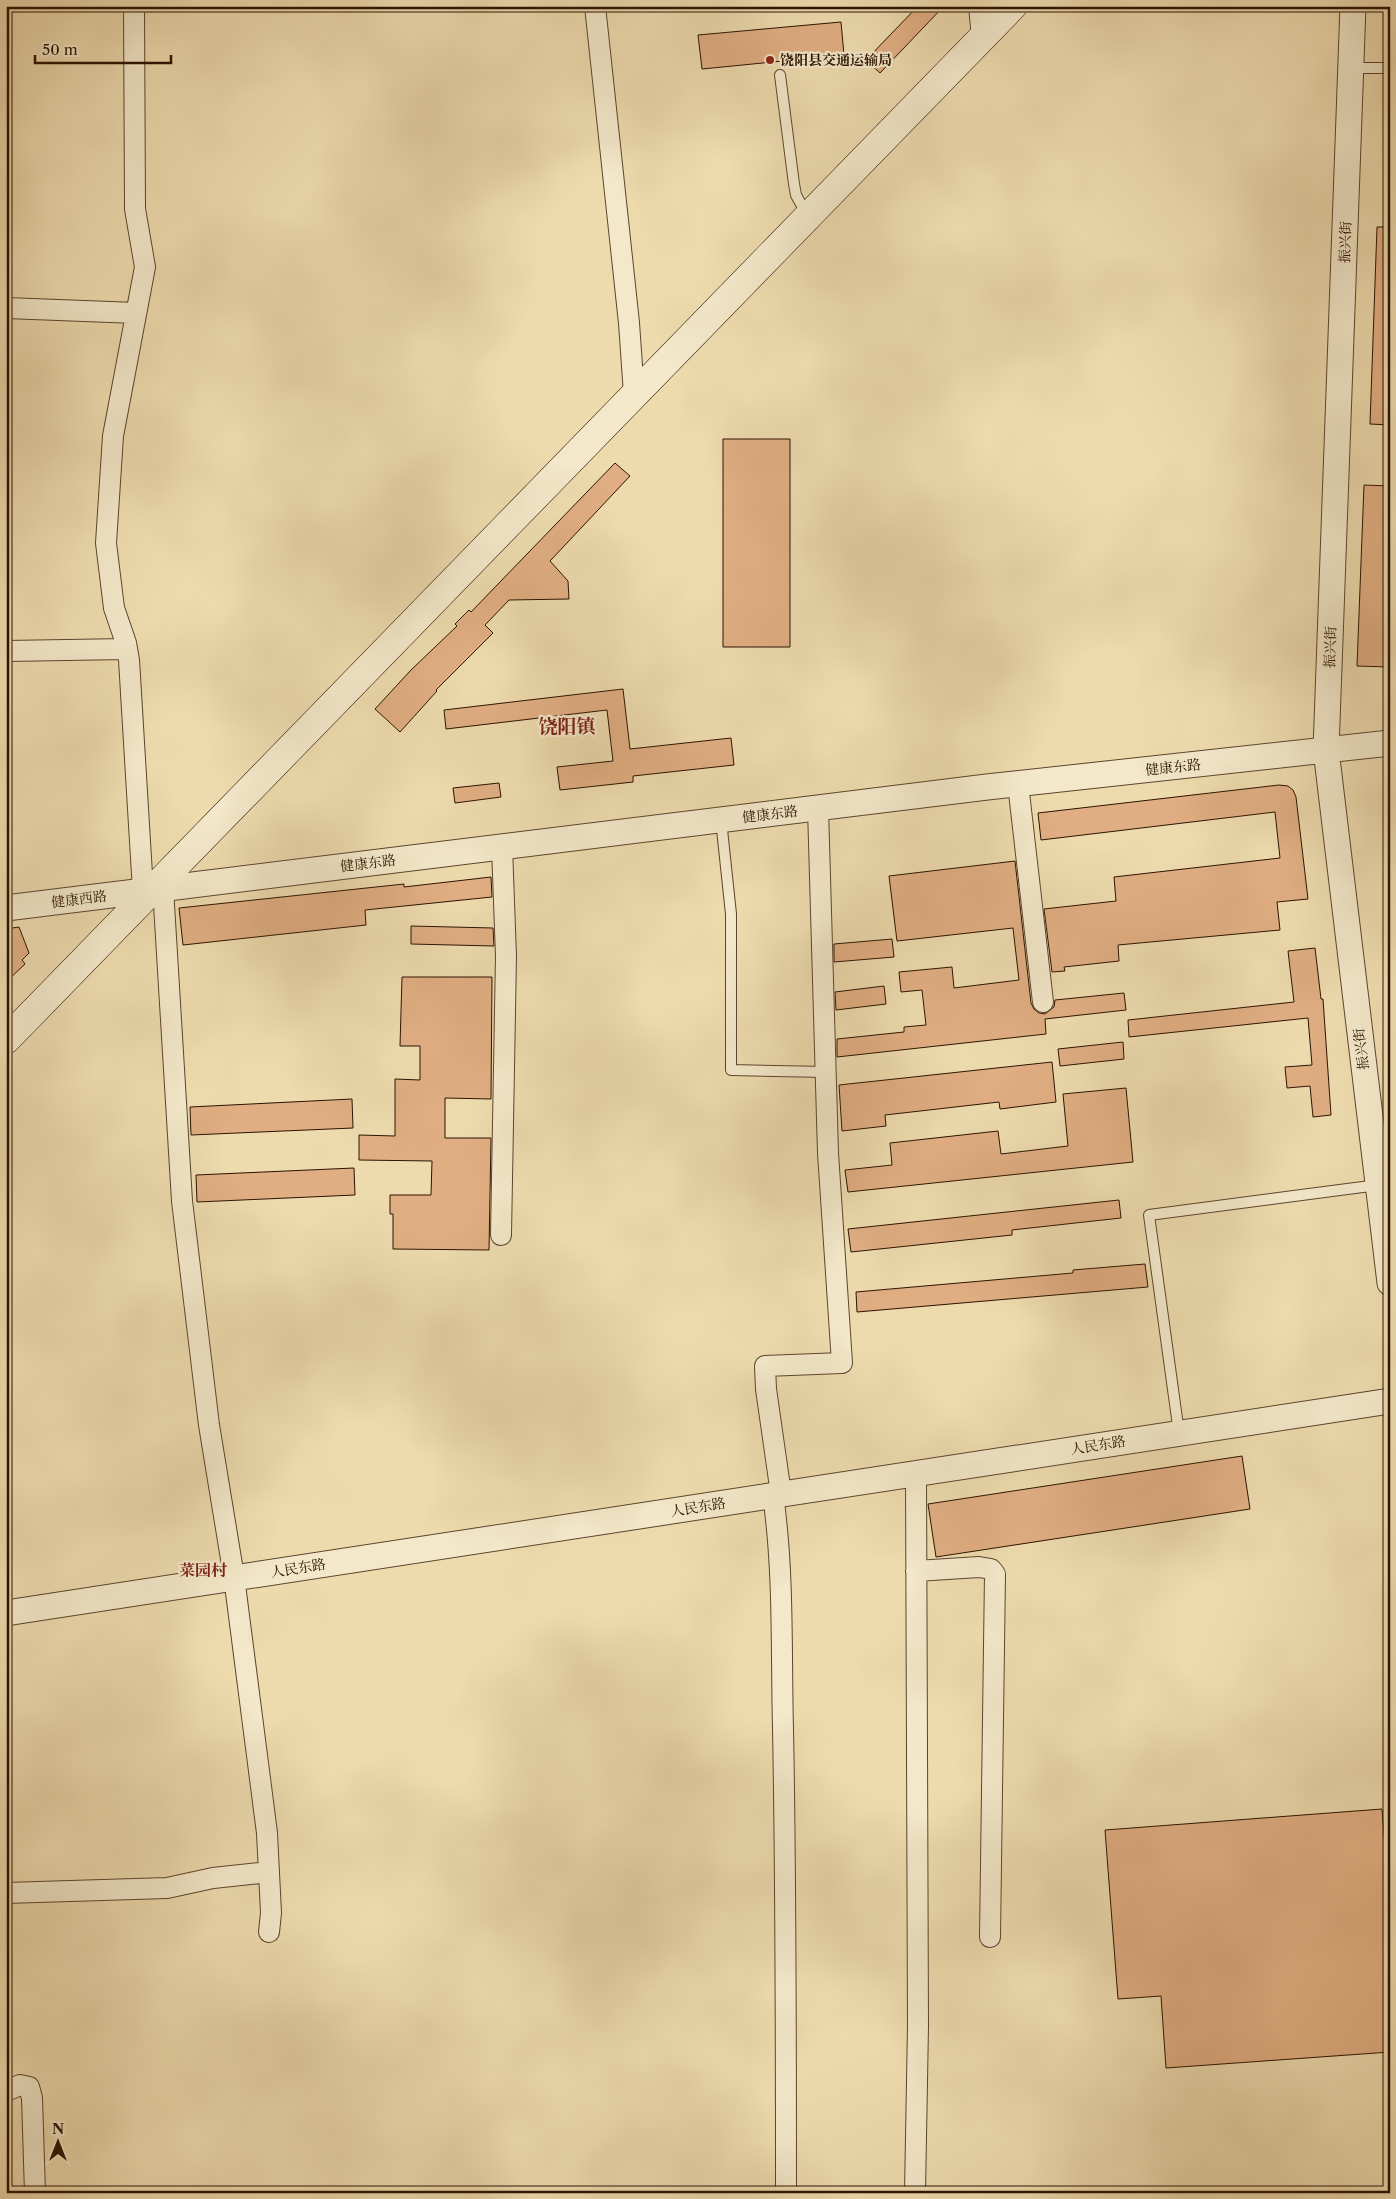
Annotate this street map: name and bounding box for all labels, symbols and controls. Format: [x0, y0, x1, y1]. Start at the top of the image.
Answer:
scale bar [35, 32, 171, 64]
text: 50 m [42, 40, 78, 59]
place label: 饶阳县交通运输局 [780, 51, 892, 69]
marker: 饶阳县交通运输局 [764, 54, 776, 66]
street label: 振兴街 [1335, 221, 1355, 263]
street label: 振兴街 [1320, 626, 1340, 668]
district label: 饶阳镇 [538, 715, 596, 738]
street label: 健康东路 [1144, 755, 1202, 779]
street label: 健康东路 [741, 802, 799, 826]
street label: 健康东路 [339, 851, 397, 875]
street label: 健康西路 [50, 887, 108, 911]
street label: 振兴街 [1350, 1027, 1372, 1071]
street label: 人民东路 [1069, 1432, 1127, 1458]
street label: 人民东路 [669, 1494, 727, 1520]
street label: 人民东路 [269, 1555, 327, 1581]
district label: 菜园村 [179, 1560, 227, 1580]
north arrow [32, 2116, 82, 2166]
text: N [52, 2120, 64, 2138]

